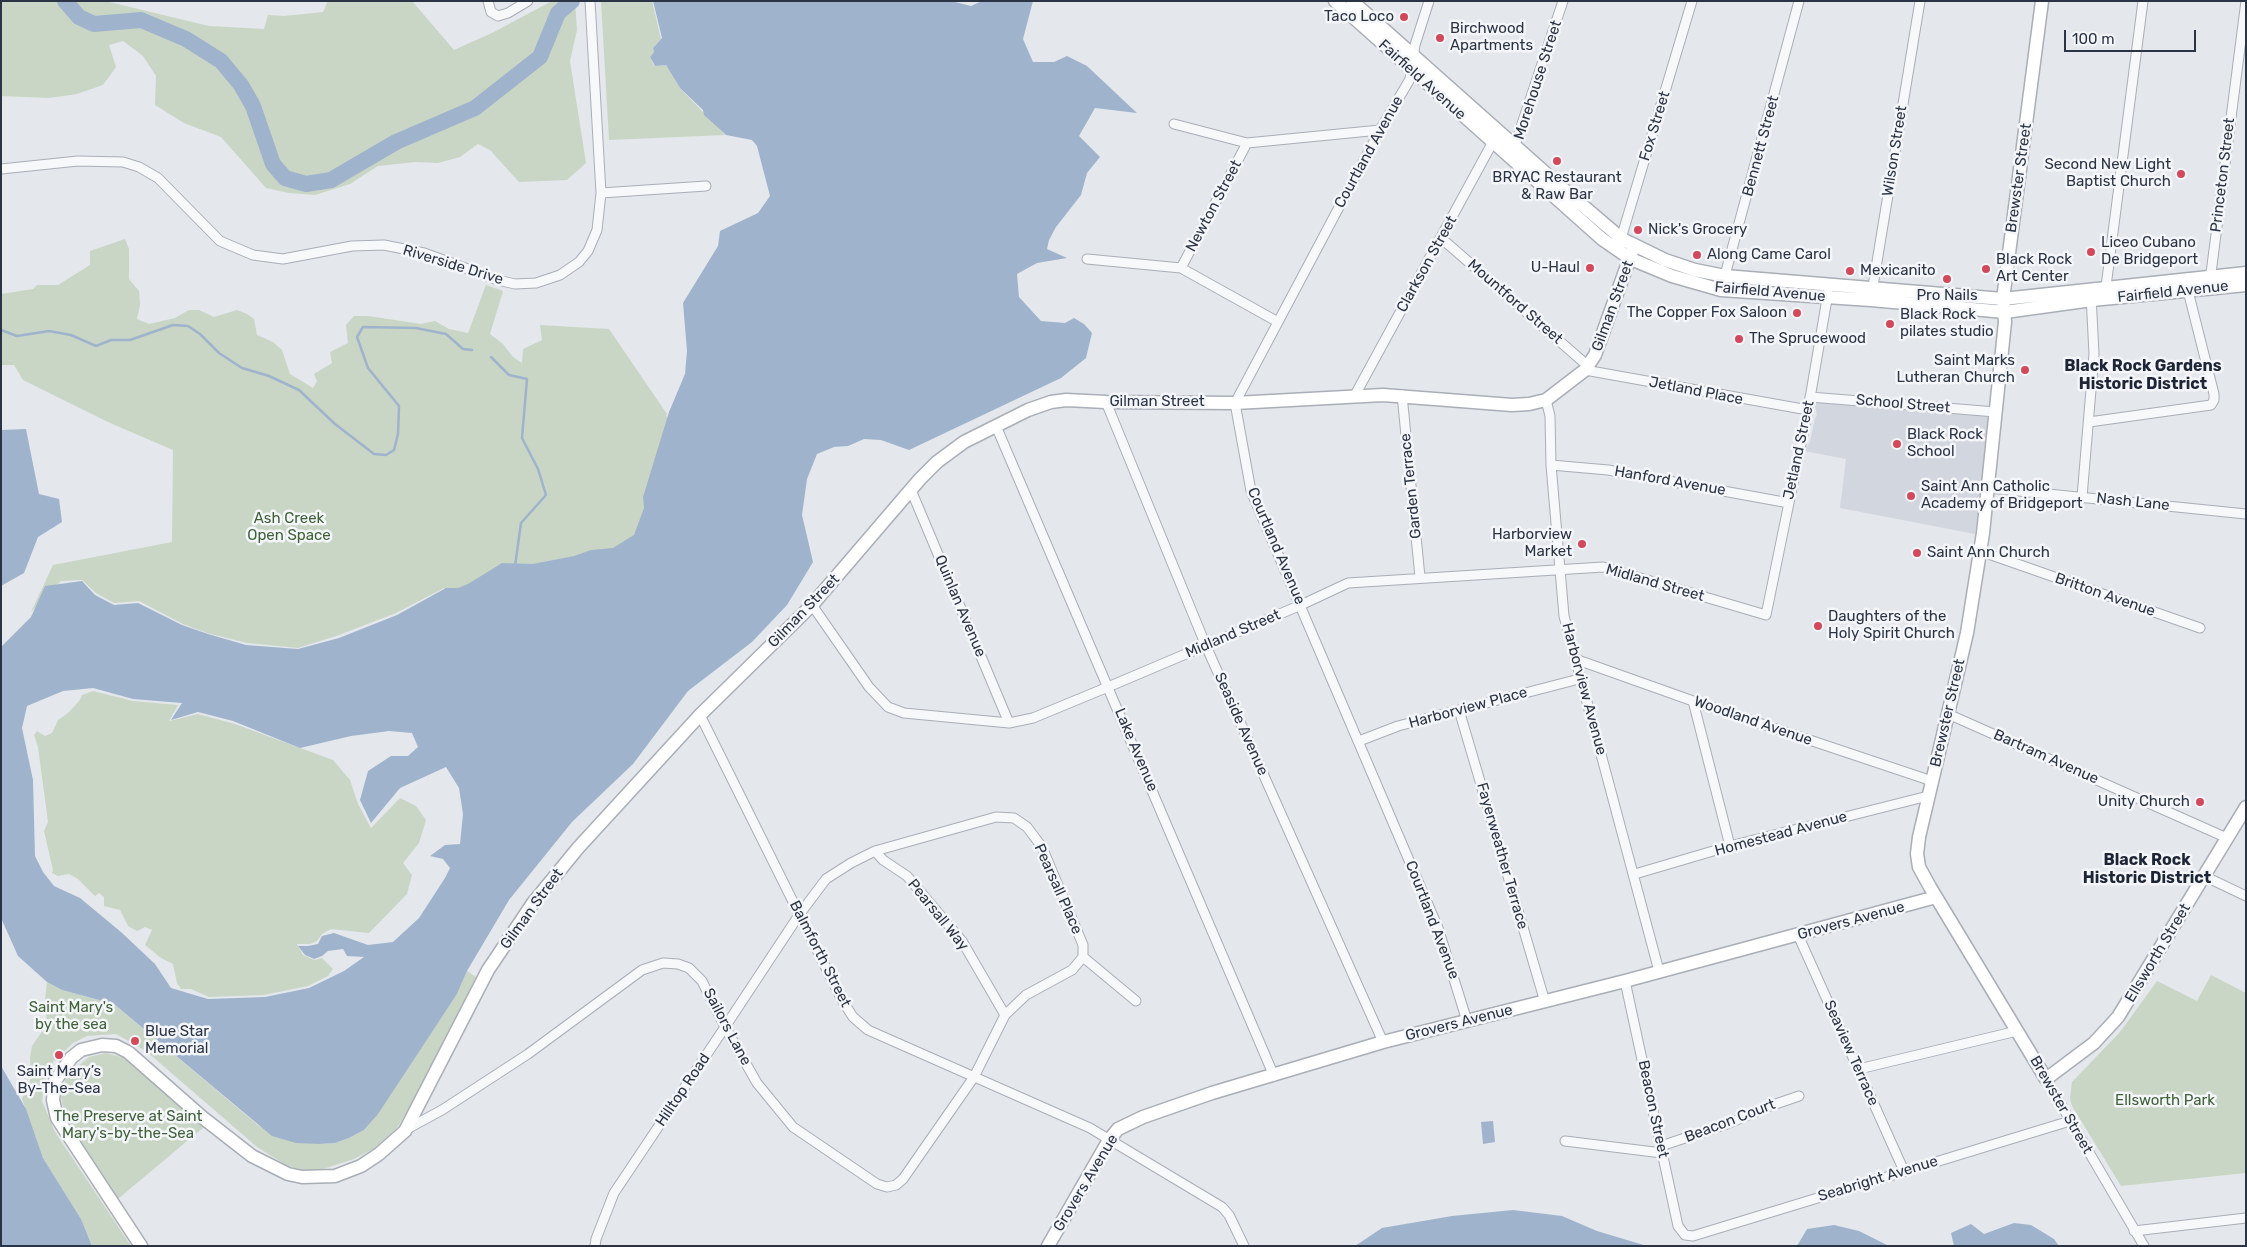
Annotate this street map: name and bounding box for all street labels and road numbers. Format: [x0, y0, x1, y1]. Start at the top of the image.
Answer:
street label: Morehouse Street [1510, 18, 1566, 142]
street label: Fairfield Avenue [1375, 36, 1469, 124]
street label: Fox Street [1636, 89, 1674, 163]
street label: Courtland Avenue [1331, 93, 1407, 211]
street label: Bennett Street [1739, 94, 1783, 198]
street label: Wilson Street [1879, 104, 1911, 198]
street label: Princeton Street [2207, 117, 2239, 233]
street label: Brewster Street [2002, 122, 2036, 234]
street label: Newton Street [1182, 157, 1246, 255]
street label: Clarkson Street [1393, 213, 1461, 315]
street label: Riverside Drive [401, 241, 505, 289]
street label: Mountford Street [1464, 256, 1566, 348]
street label: Gilman Street [1588, 258, 1638, 354]
street label: Fairfield Avenue [2117, 277, 2229, 307]
street label: Fairfield Avenue [1714, 278, 1826, 306]
street label: Jetland Place [1647, 373, 1745, 409]
street label: School Street [1855, 391, 1951, 417]
street label: Gilman Street [1109, 393, 1205, 411]
street label: Jetland Street [1780, 399, 1818, 501]
street label: Garden Terrace [1397, 432, 1425, 540]
street label: Hanford Avenue [1613, 462, 1727, 500]
street label: Courtland Avenue [1243, 485, 1309, 607]
street label: Nash Lane [2096, 489, 2170, 515]
street label: Quinlan Avenue [930, 552, 990, 660]
street label: Midland Street [1604, 560, 1706, 606]
street label: Britton Avenue [2052, 569, 2158, 621]
street label: Gilman Street [764, 570, 844, 652]
street label: Midland Street [1183, 606, 1283, 662]
street label: Harborview Avenue [1558, 621, 1610, 757]
street label: Brewster Street [1927, 657, 1969, 769]
street label: Seaside Avenue [1210, 670, 1272, 778]
street label: Harborview Place [1407, 684, 1529, 732]
street label: Woodland Avenue [1691, 692, 1815, 750]
street label: Lake Avenue [1110, 706, 1162, 794]
street label: Bartram Avenue [1991, 726, 2101, 788]
street label: Fayerweather Terrace [1472, 781, 1532, 931]
street label: Homestead Avenue [1713, 808, 1849, 860]
street label: Pearsall Place [1030, 841, 1086, 937]
street label: Courtland Avenue [1401, 858, 1463, 982]
street label: Gilman Street [497, 865, 567, 953]
street label: Pearsall Way [904, 876, 972, 954]
street label: Balmforth Street [785, 898, 855, 1010]
street label: Grovers Avenue [1795, 898, 1907, 944]
street label: Ellsworth Street [2121, 900, 2195, 1006]
street label: Sailors Lane [699, 985, 755, 1069]
street label: Seaview Terrace [1820, 997, 1882, 1109]
street label: Grovers Avenue [1403, 1001, 1515, 1045]
street label: Hilltop Road [652, 1050, 714, 1130]
street label: Brewster Street [2026, 1053, 2096, 1157]
street label: Beacon Street [1634, 1058, 1672, 1160]
street label: Beacon Court [1682, 1095, 1778, 1147]
street label: Grovers Avenue [1050, 1131, 1122, 1235]
street label: Seabright Avenue [1816, 1152, 1940, 1206]

